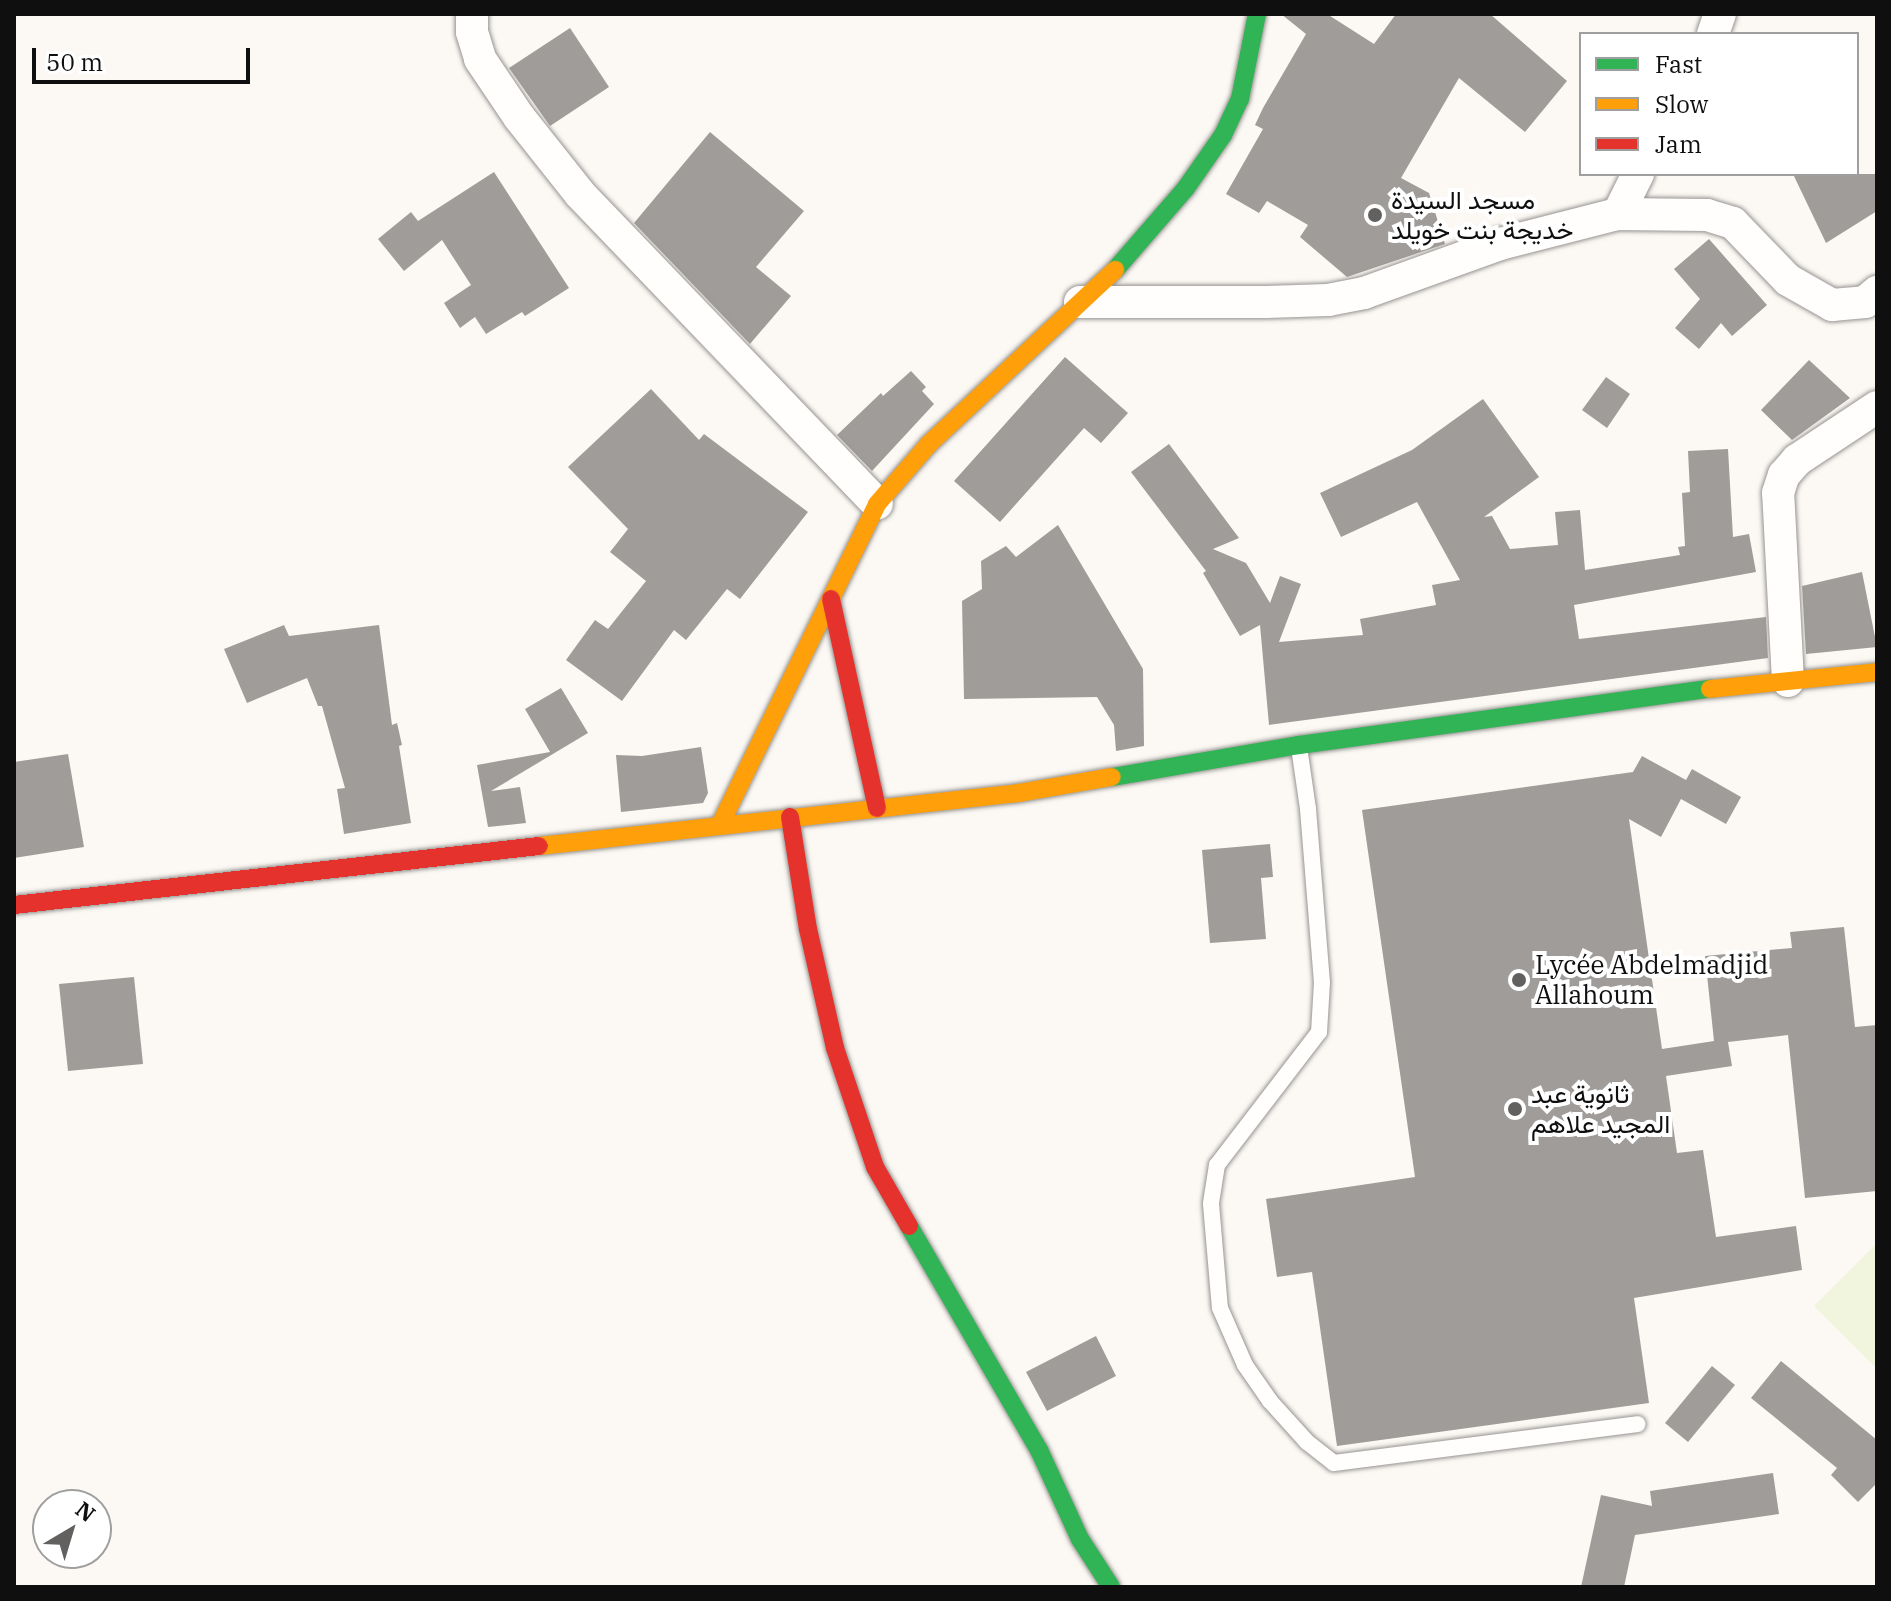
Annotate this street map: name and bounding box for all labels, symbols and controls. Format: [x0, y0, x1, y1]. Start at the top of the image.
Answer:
scale bar [36, 32, 254, 82]
legend [1579, 32, 1859, 176]
text: 50 m [46, 46, 103, 78]
text: Fast [1655, 48, 1702, 80]
text: Slow [1655, 88, 1708, 120]
text: Jam [1655, 128, 1702, 160]
place label: مسجد السيدة خديجة بنت خويلد [1391, 184, 1573, 246]
marker: مسجد السيدة خديجة بنت خويلد [1366, 206, 1384, 224]
place label: Lycée Abdelmadjid Allahoum [1535, 949, 1768, 1010]
marker: Lycée Abdelmadjid Allahoum [1510, 971, 1528, 989]
place label: ثانوية عبد المجيد علاهم [1531, 1078, 1670, 1140]
marker: ثانوية عبد المجيد علاهم [1506, 1100, 1524, 1118]
north arrow [32, 1489, 112, 1569]
text: N [70, 1494, 102, 1528]

